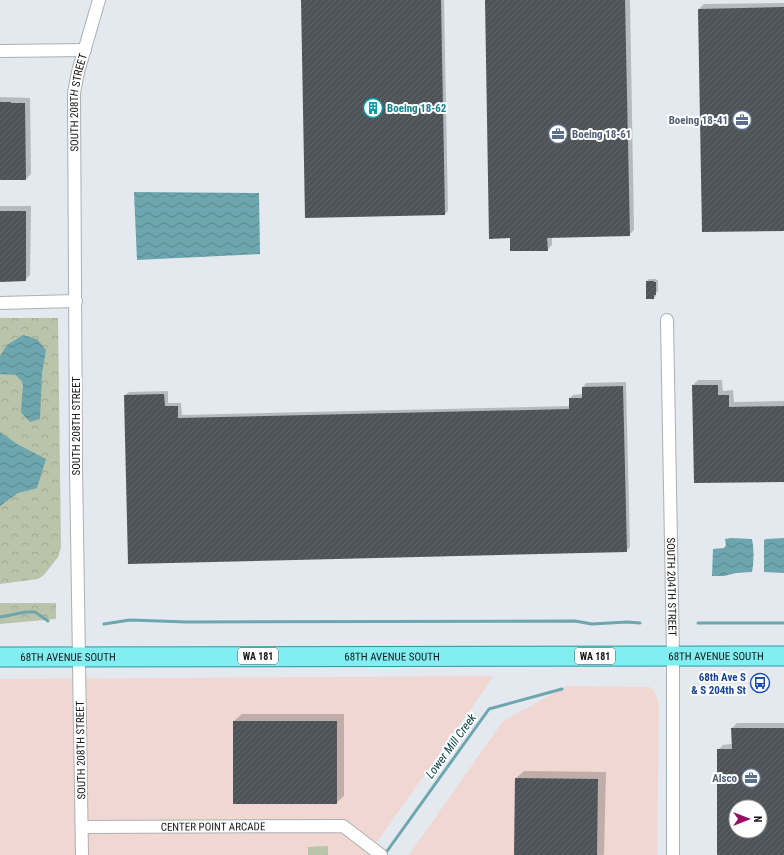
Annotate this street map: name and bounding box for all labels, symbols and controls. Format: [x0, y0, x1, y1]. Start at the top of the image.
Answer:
street label: SOUTH 208TH STREET [67, 52, 90, 152]
building icon: Boeing 18-62 [362, 97, 384, 119]
place label: Boeing 18-62 [387, 102, 447, 115]
office icon: Boeing 18-41 [731, 109, 753, 131]
place label: Boeing 18-41 [669, 114, 728, 127]
office icon: Boeing 18-61 [547, 123, 569, 145]
place label: Boeing 18-61 [572, 128, 631, 141]
street label: SOUTH 208TH STREET [70, 376, 83, 475]
street label: SOUTH 204TH STREET [664, 537, 679, 637]
road number: WA 181 [238, 648, 278, 664]
road number: WA 181 [575, 648, 615, 664]
street label: 68TH AVENUE SOUTH [20, 650, 116, 663]
street label: 68TH AVENUE SOUTH [344, 650, 440, 663]
street label: 68TH AVENUE SOUTH [668, 650, 764, 663]
place label: 68th Ave S & S 204th St [691, 671, 747, 697]
bus stop icon: 68th Ave S & S 204th St [749, 672, 771, 694]
street label: SOUTH 208TH STREET [74, 700, 88, 800]
water label: Lower Mill Creek [423, 710, 480, 781]
office icon: Alsco [740, 767, 762, 789]
place label: Alsco [712, 772, 738, 785]
north arrow [728, 799, 768, 839]
text: N [751, 816, 764, 823]
street label: CENTER POINT ARCADE [161, 820, 266, 833]

